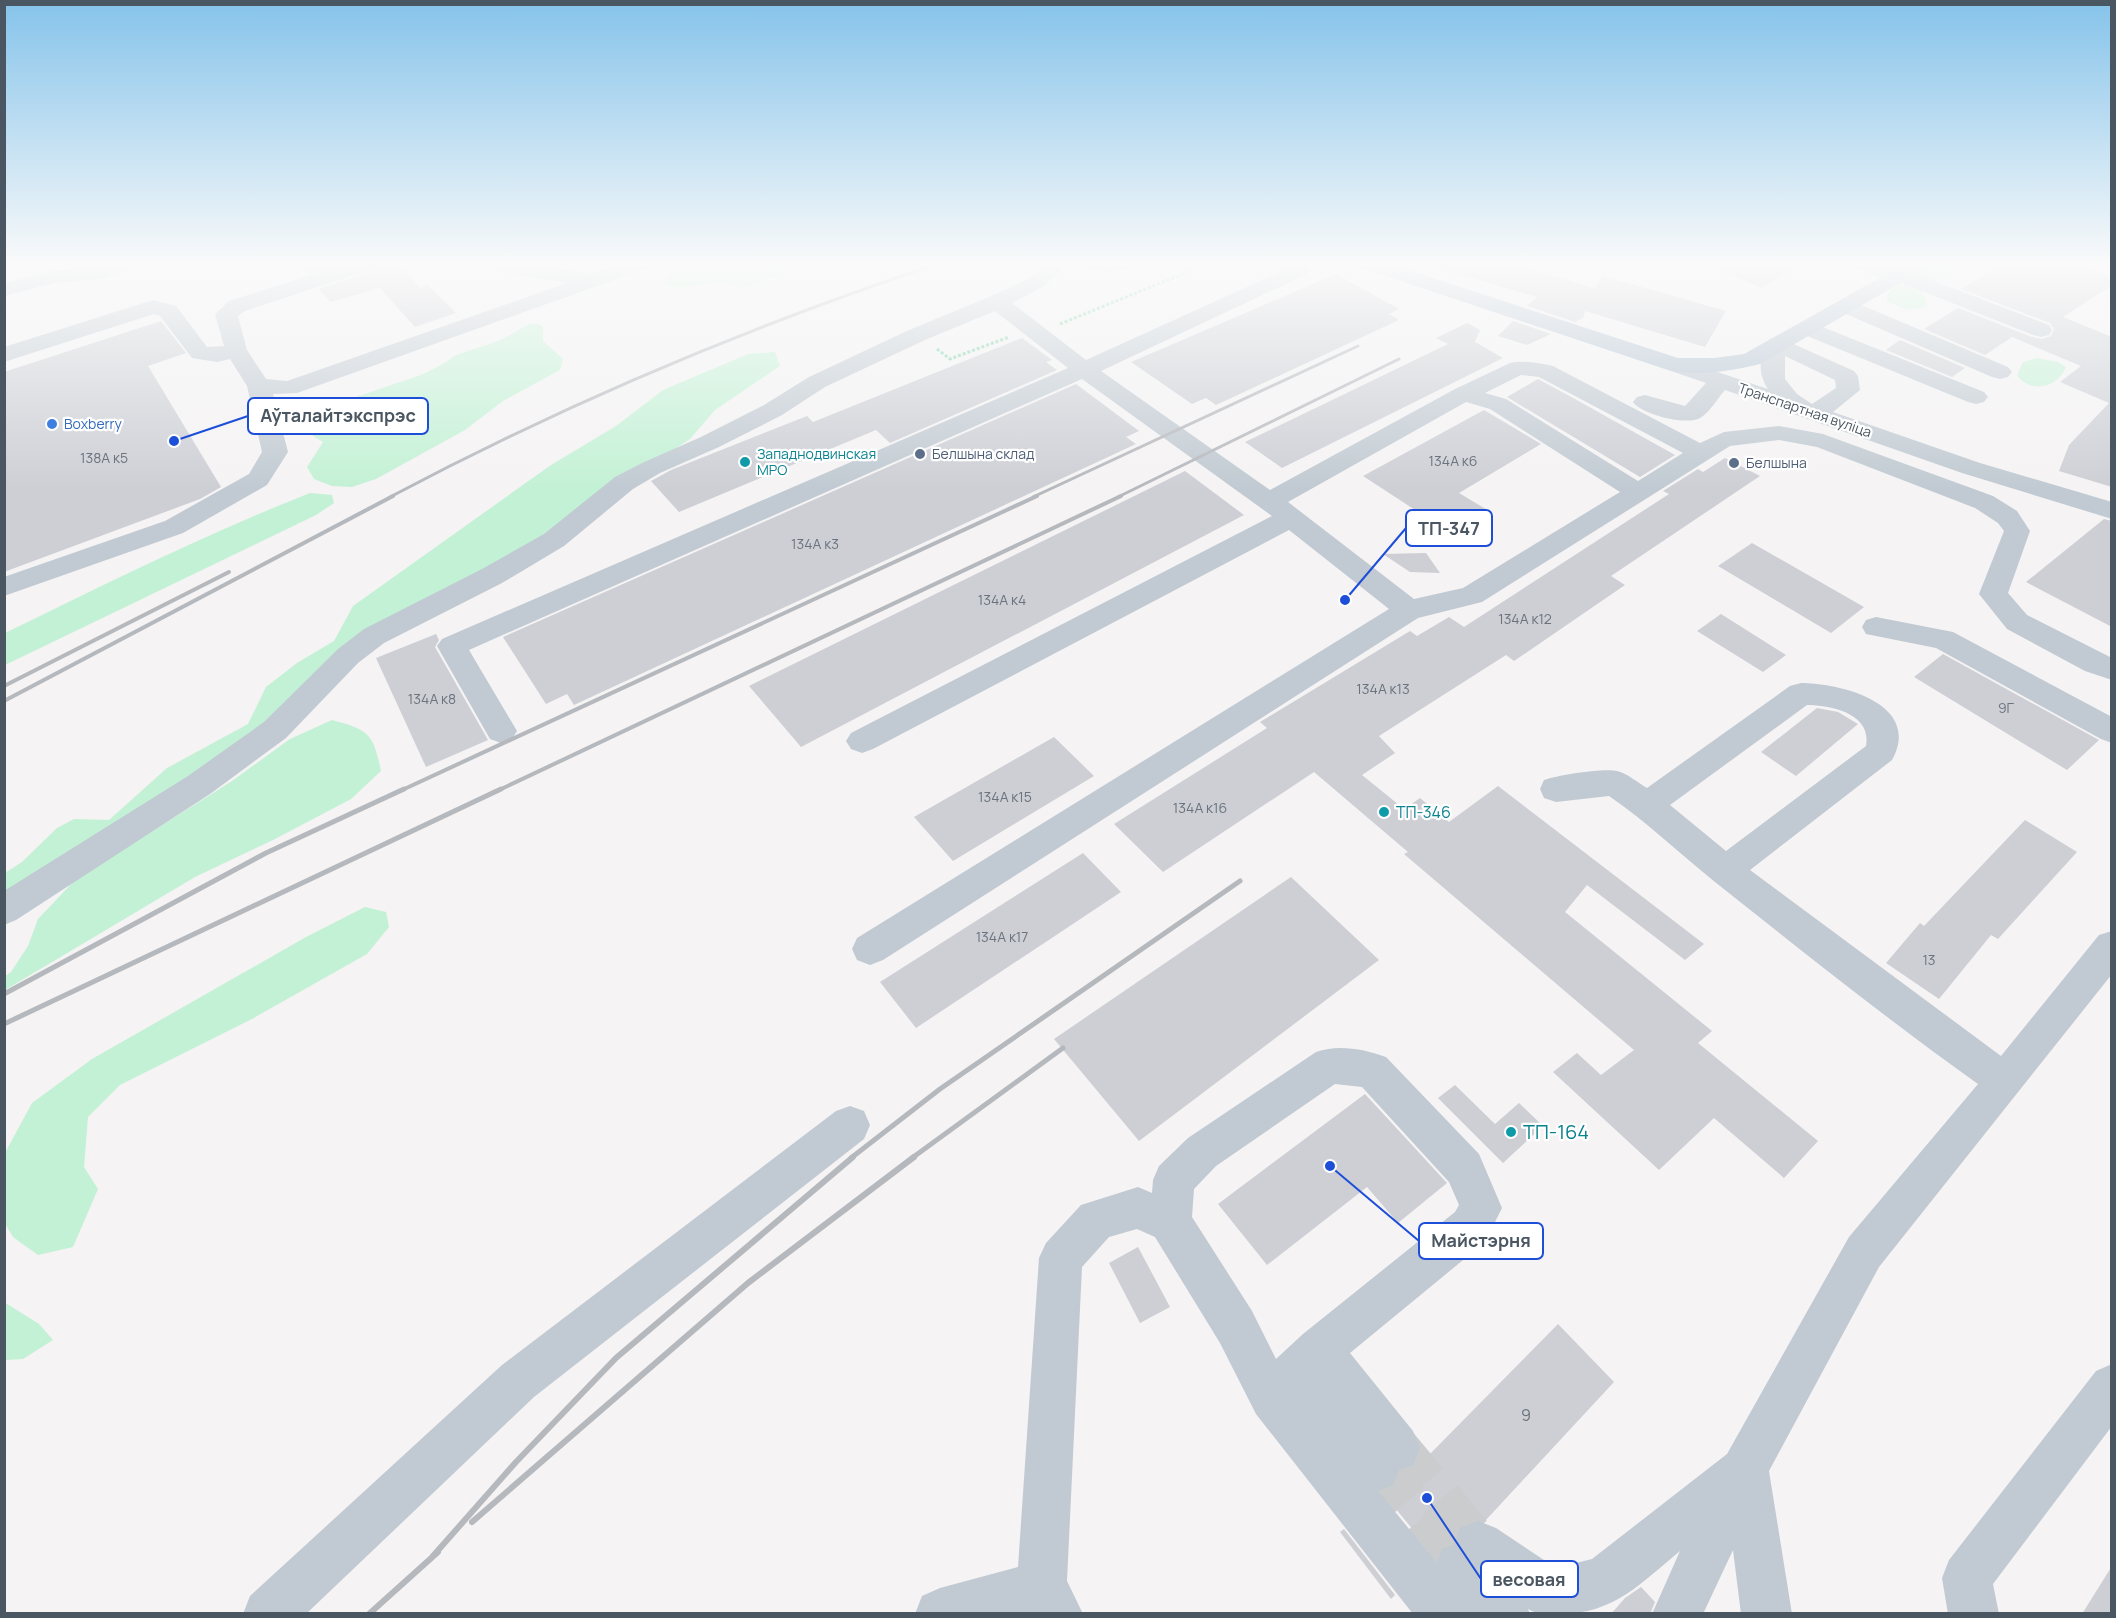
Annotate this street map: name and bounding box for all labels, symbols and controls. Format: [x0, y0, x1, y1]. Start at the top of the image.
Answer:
street label: Транспартная вуліца [1736, 378, 1874, 441]
callout: Аўталайтэкспрэс [248, 398, 428, 434]
text: Аўталайтэкспрэс [260, 403, 416, 427]
place label: Boxberry [64, 414, 123, 433]
marker: Boxberry [45, 417, 59, 431]
place label: Западнодвинская МРО [757, 444, 876, 479]
place label: Белшына склад [932, 444, 1034, 463]
marker: Белшына склад [913, 447, 927, 461]
house number: 138А к5 [80, 448, 128, 467]
house number: 134А к6 [1429, 451, 1477, 470]
place label: Белшына [1746, 453, 1807, 472]
marker: Западнодвинская МРО [738, 455, 752, 469]
marker: Белшына [1727, 456, 1741, 470]
callout: ТП-347 [1406, 510, 1492, 546]
text: ТП-347 [1418, 516, 1480, 540]
house number: 134А к3 [791, 534, 839, 553]
house number: 134А к4 [978, 590, 1026, 609]
house number: 134А к12 [1498, 609, 1552, 628]
house number: 134А к13 [1356, 679, 1410, 698]
house number: 134А к8 [408, 689, 456, 708]
house number: 9Г [1998, 698, 2015, 717]
house number: 134А к15 [978, 787, 1032, 806]
house number: 134А к16 [1173, 798, 1227, 817]
place label: ТП-346 [1396, 801, 1451, 823]
marker: ТП-346 [1377, 805, 1391, 819]
house number: 134А к17 [976, 927, 1028, 946]
house number: 13 [1922, 950, 1936, 969]
place label: ТП-164 [1523, 1118, 1589, 1145]
marker: ТП-164 [1504, 1125, 1518, 1139]
callout: Майстэрня [1419, 1223, 1543, 1259]
text: Майстэрня [1431, 1228, 1531, 1252]
house number: 9 [1521, 1404, 1531, 1426]
callout: весовая [1481, 1561, 1578, 1597]
text: весовая [1492, 1567, 1566, 1591]

